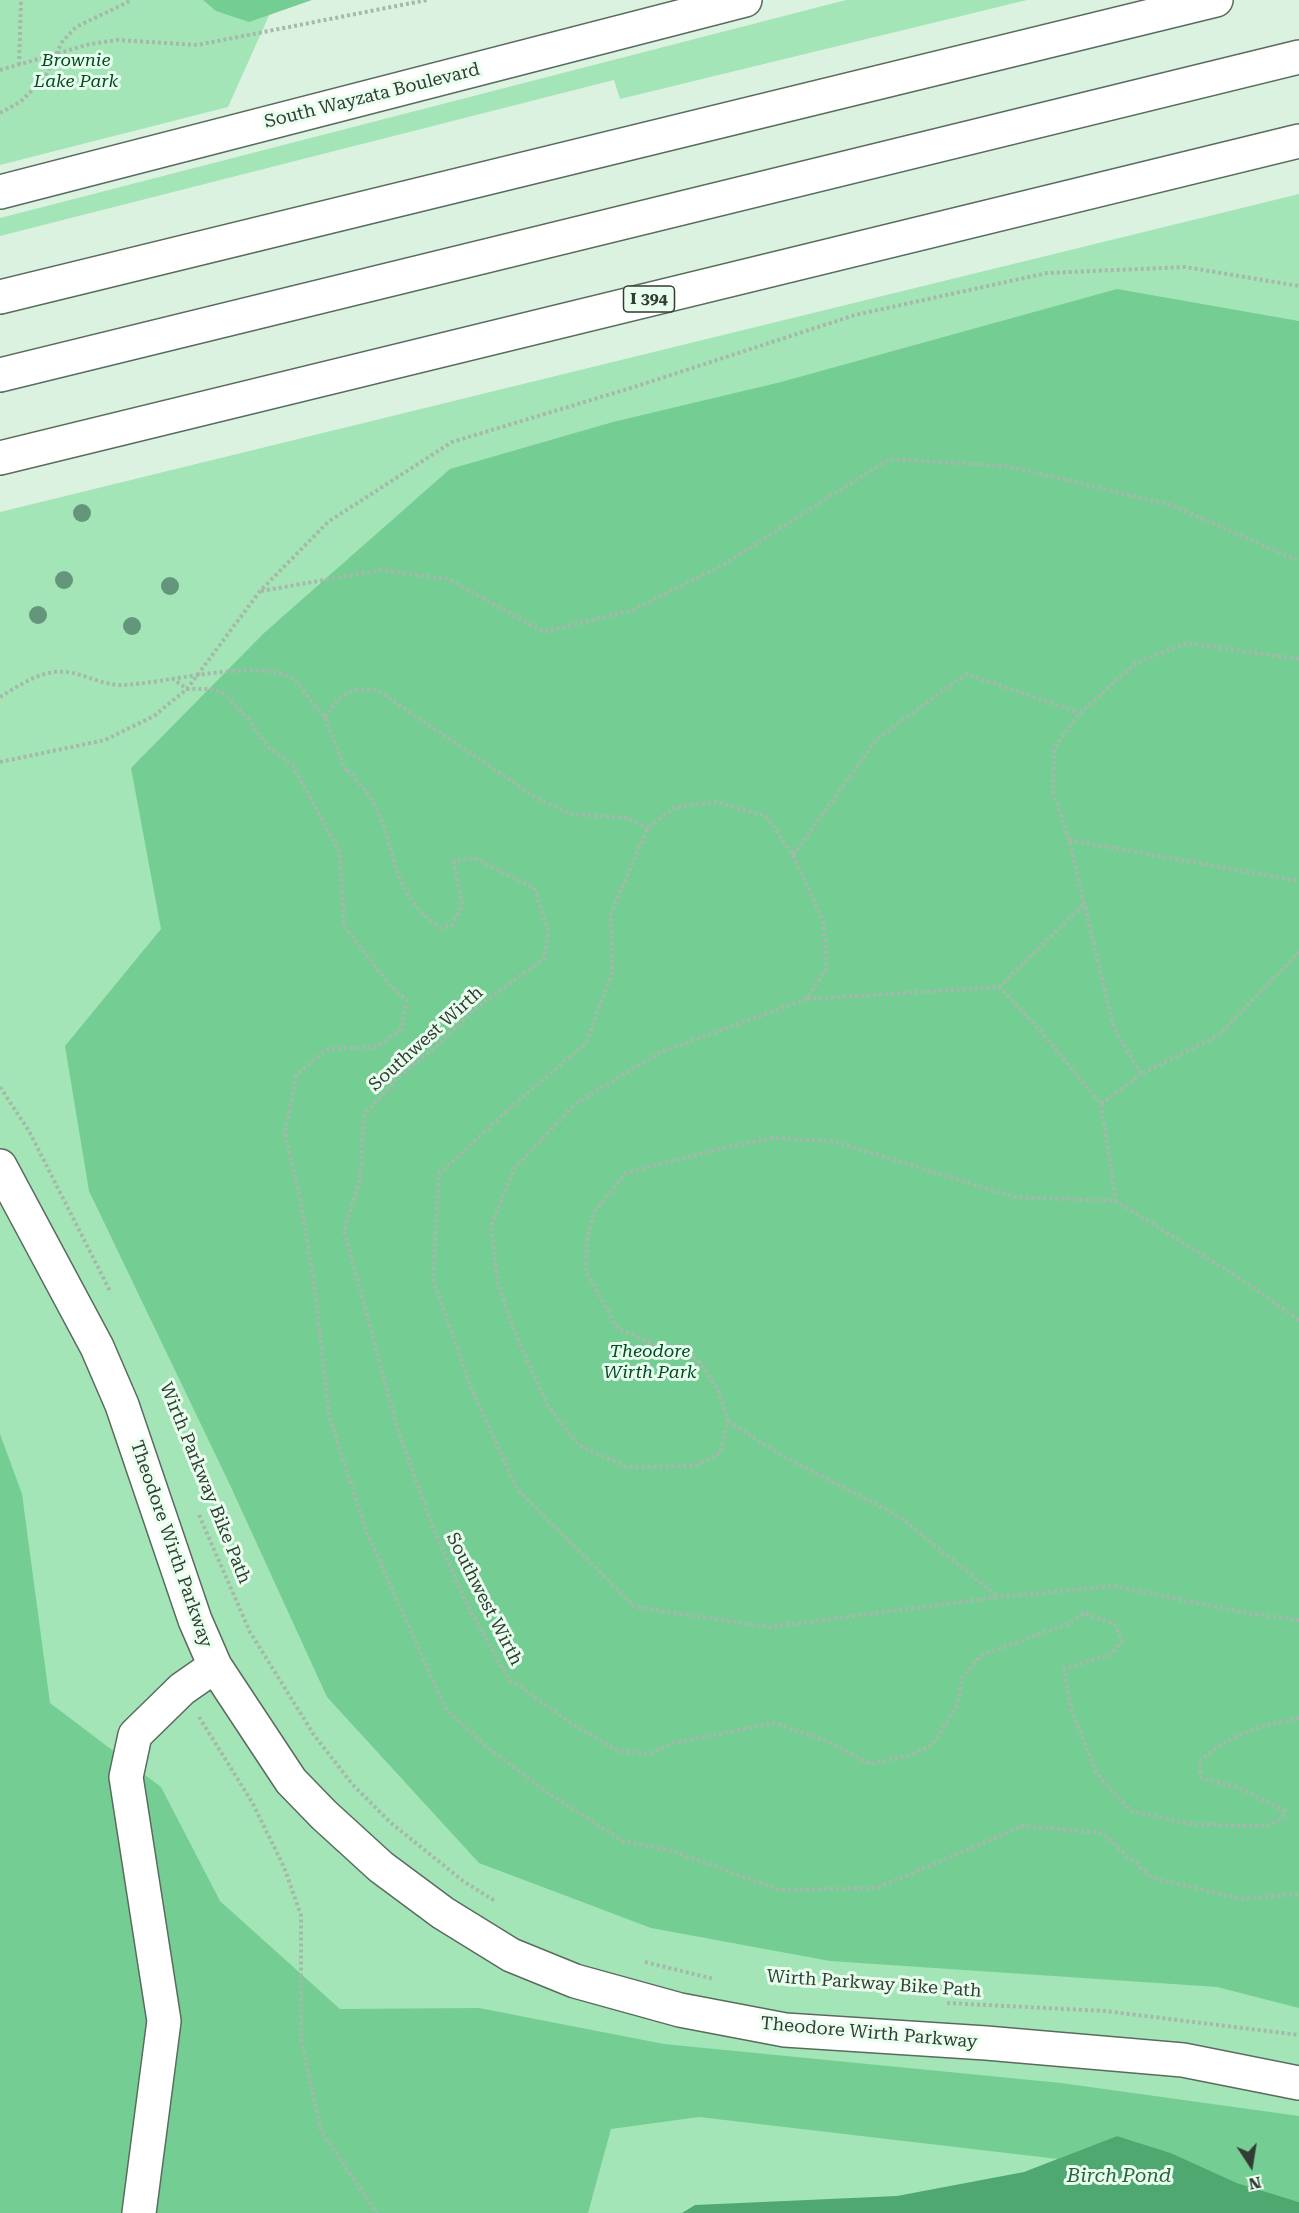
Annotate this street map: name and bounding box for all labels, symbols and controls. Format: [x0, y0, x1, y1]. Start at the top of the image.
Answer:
park label: Brownie Lake Park [34, 50, 118, 92]
street label: South Wayzata Boulevard [262, 59, 482, 133]
road number: I 394 [624, 286, 674, 312]
street label: Southwest Wirth [364, 982, 488, 1096]
park label: Theodore Wirth Park [603, 1341, 697, 1384]
street label: Wirth Parkway Bike Path [155, 1379, 255, 1587]
street label: Theodore Wirth Parkway [125, 1438, 217, 1650]
street label: Southwest Wirth [441, 1529, 527, 1669]
street label: Wirth Parkway Bike Path [766, 1966, 982, 2002]
street label: Theodore Wirth Parkway [760, 2013, 978, 2053]
north arrow [1221, 2135, 1281, 2195]
water label: Birch Pond [1067, 2164, 1171, 2188]
text: N [1247, 2173, 1263, 2194]

